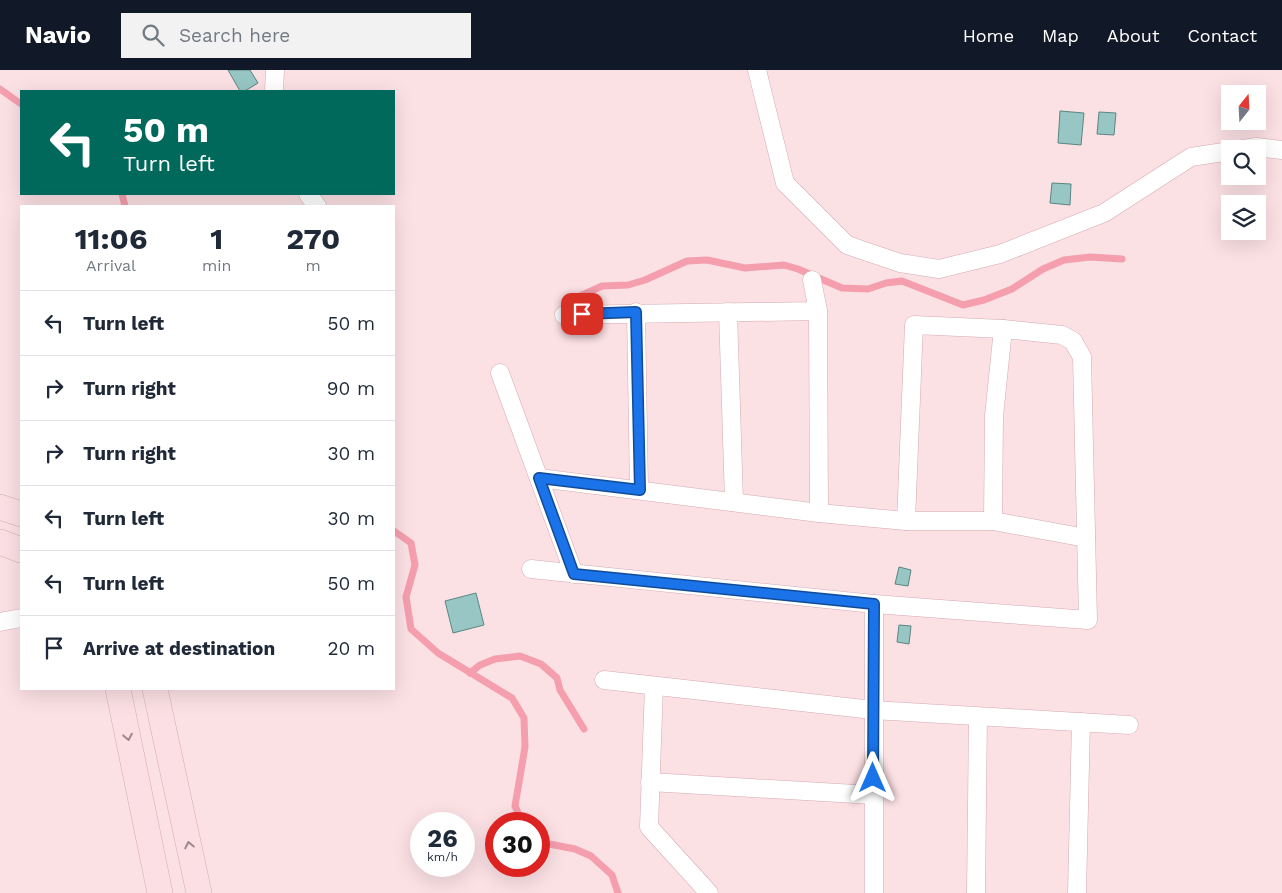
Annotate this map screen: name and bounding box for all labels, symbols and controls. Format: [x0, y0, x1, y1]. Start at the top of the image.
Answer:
search box [121, 13, 471, 58]
text: Navio [25, 21, 91, 49]
icon: search [139, 21, 167, 49]
text: Search here [179, 24, 290, 47]
text: Home [963, 25, 1014, 46]
text: Map [1042, 25, 1079, 46]
text: About [1107, 25, 1159, 46]
text: Contact [1187, 25, 1257, 46]
north arrow [1221, 85, 1266, 130]
map controls [1221, 85, 1266, 240]
text: 50 m [123, 109, 209, 151]
icon: left [40, 110, 105, 175]
button: search [1221, 140, 1266, 185]
text: Turn left [123, 151, 215, 176]
button: layers [1221, 195, 1266, 240]
text: 11:06 [75, 221, 147, 256]
text: 1 [210, 221, 223, 256]
text: 270 [286, 221, 340, 256]
text: Arrival [86, 256, 136, 275]
text: min [202, 256, 232, 275]
text: m [306, 256, 321, 275]
pin [561, 293, 603, 335]
icon: arrive [568, 300, 596, 328]
icon: left [40, 309, 68, 337]
text: Turn left [83, 312, 164, 335]
text: 50 m [328, 312, 375, 335]
icon: right [40, 374, 68, 402]
text: Turn right [83, 377, 176, 400]
text: 90 m [327, 377, 375, 400]
icon: right [40, 439, 68, 467]
text: Turn right [83, 442, 176, 465]
text: 30 m [328, 442, 375, 465]
icon: left [40, 504, 68, 532]
text: Turn left [83, 507, 164, 530]
text: 30 m [328, 507, 375, 530]
icon: left [40, 569, 68, 597]
text: Turn left [83, 572, 164, 595]
text: 50 m [328, 572, 375, 595]
icon: arrive [40, 634, 68, 662]
text: Arrive at destination [83, 637, 275, 660]
text: 20 m [328, 637, 375, 660]
one-way arrow [122, 732, 133, 741]
position arrow [846, 751, 898, 803]
speed limit sign: 30 [485, 812, 550, 877]
text: 26 [427, 824, 458, 853]
one-way arrow [184, 841, 195, 850]
text: km/h [427, 850, 458, 864]

